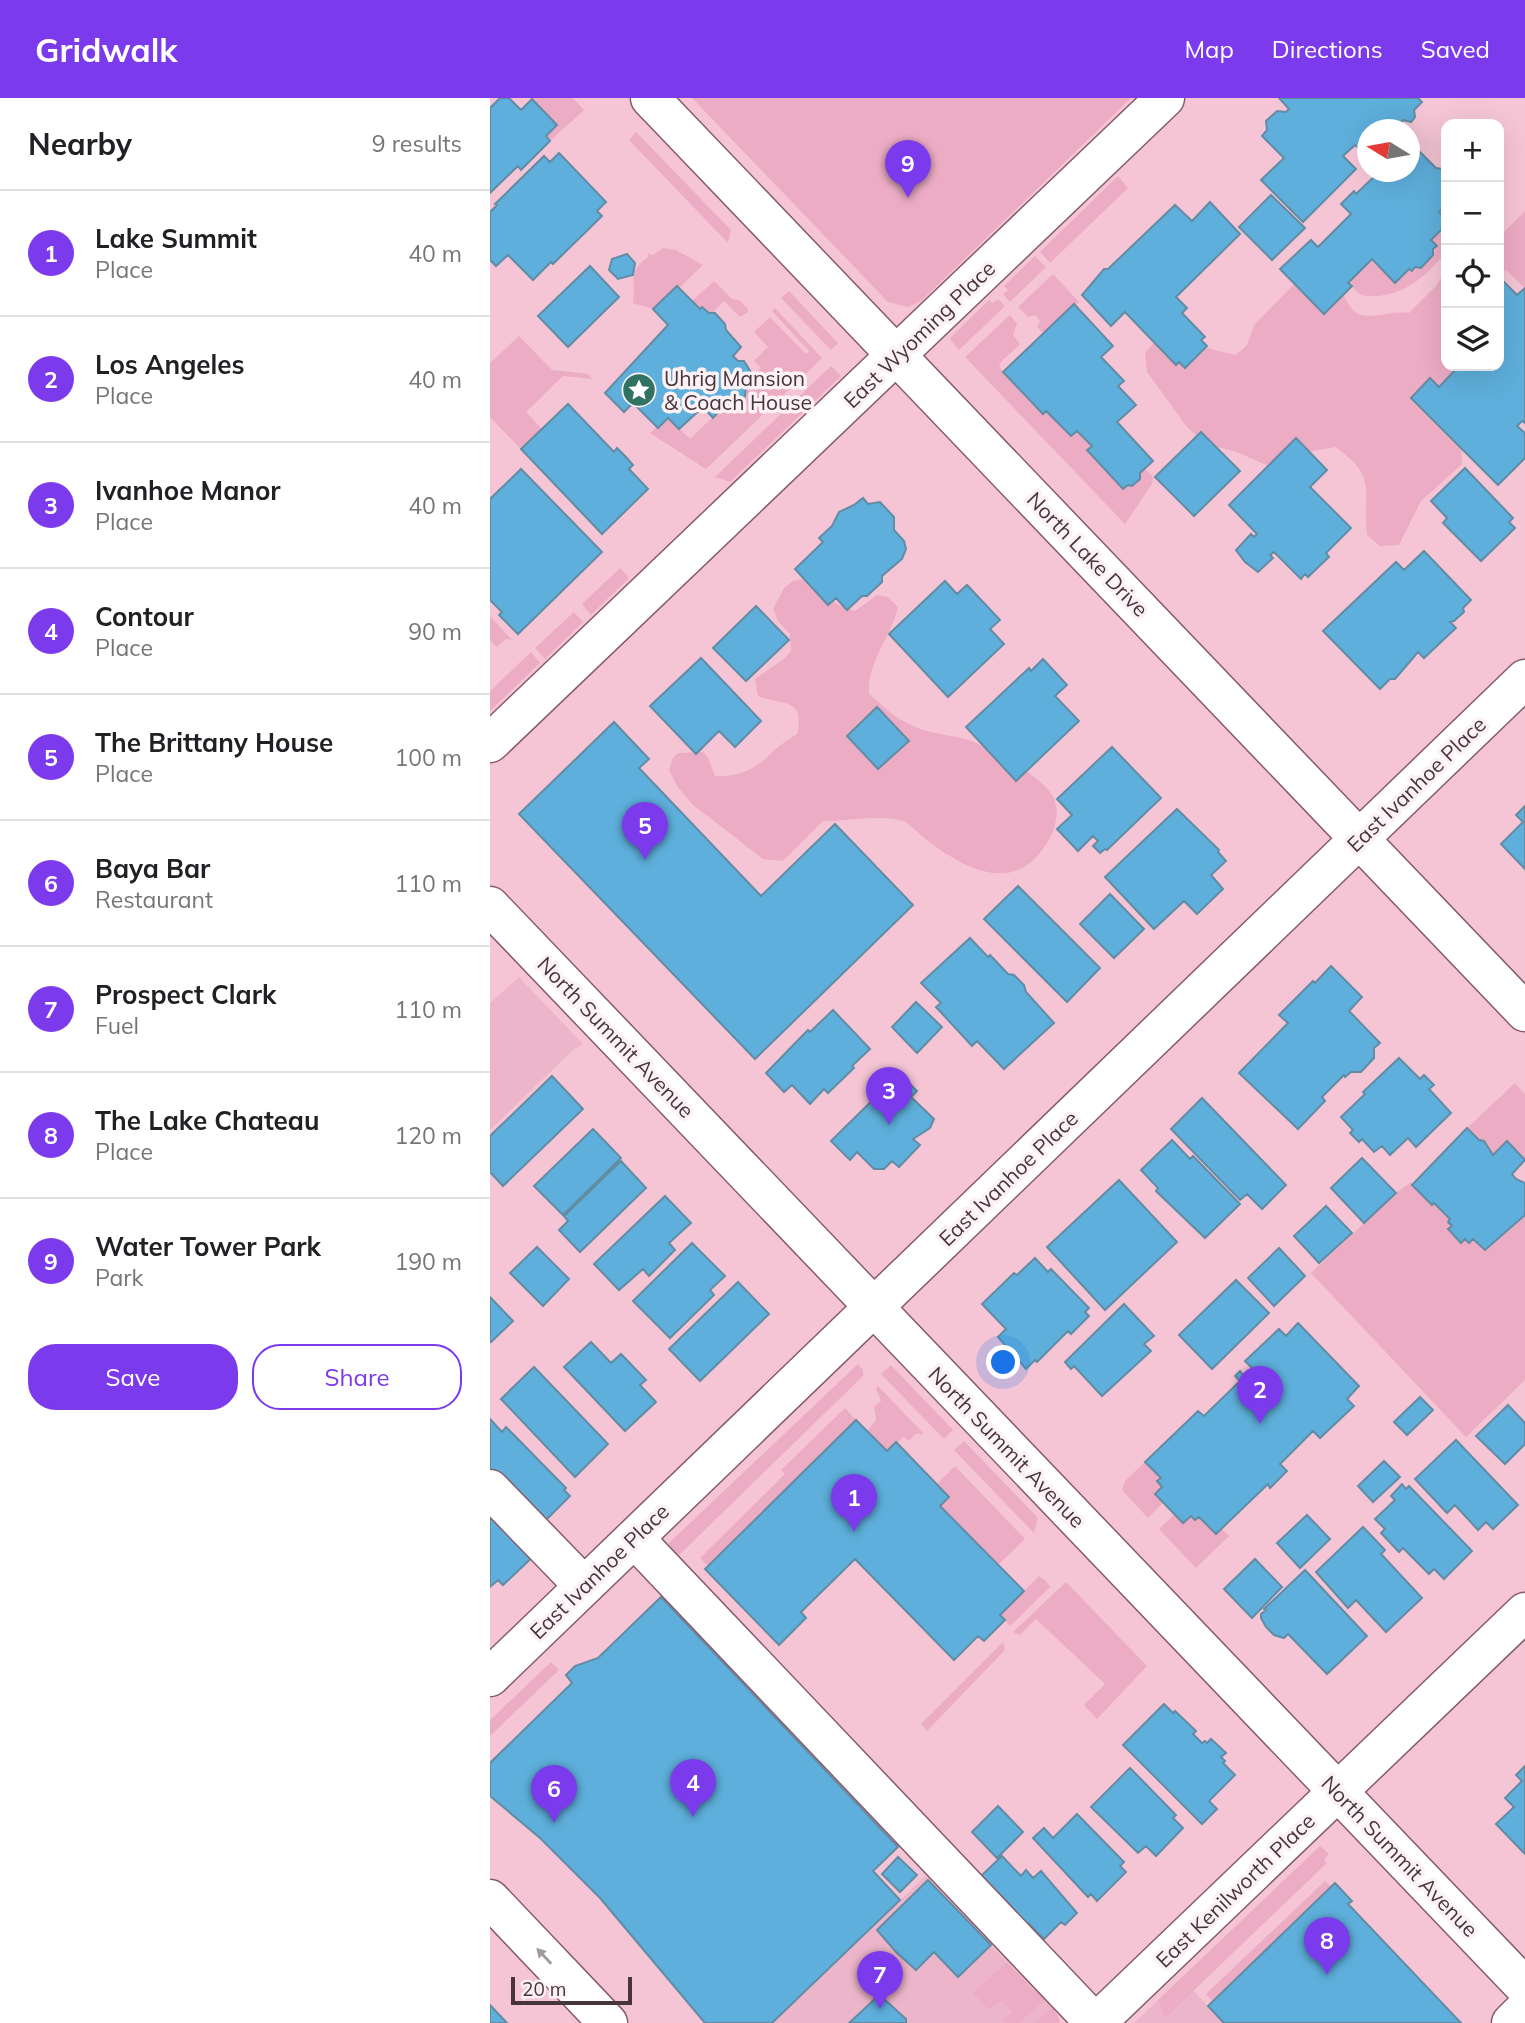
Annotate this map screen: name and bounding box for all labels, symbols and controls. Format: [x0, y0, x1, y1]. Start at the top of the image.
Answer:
text: Gridwalk [35, 29, 178, 70]
text: Map [1184, 34, 1234, 64]
text: Directions [1272, 34, 1383, 64]
text: Saved [1421, 34, 1490, 64]
north arrow [1357, 119, 1420, 182]
map controls [1441, 119, 1504, 371]
button: + [1441, 119, 1504, 182]
text: Nearby [28, 125, 132, 163]
text: 9 results [372, 129, 462, 158]
pin: 9 [885, 140, 931, 198]
button: − [1441, 182, 1504, 245]
text: Lake Summit [95, 222, 257, 255]
text: 1 [44, 239, 58, 268]
text: 40 m [408, 239, 462, 268]
button: locate [1441, 245, 1504, 308]
text: Place [95, 255, 153, 284]
street label: East Wyoming Place [838, 255, 1000, 413]
button: layers [1441, 308, 1504, 371]
text: Los Angeles [95, 348, 245, 381]
text: 2 [44, 365, 58, 394]
text: 40 m [408, 365, 462, 394]
place label: Uhrig Mansion & Coach House [664, 365, 812, 415]
place icon: Uhrig Mansion & Coach House [620, 371, 658, 409]
text: Place [95, 381, 153, 410]
text: Ivanhoe Manor [95, 474, 281, 507]
street label: North Lake Drive [1022, 486, 1154, 622]
text: 3 [44, 491, 58, 520]
text: 40 m [408, 491, 462, 520]
text: Place [95, 507, 153, 536]
text: Contour [95, 600, 194, 633]
text: 4 [44, 617, 58, 646]
text: 90 m [408, 617, 462, 646]
text: Place [95, 633, 153, 662]
street label: East Ivanhoe Place [1341, 711, 1491, 857]
text: The Brittany House [95, 726, 333, 759]
text: 5 [44, 743, 58, 772]
text: 100 m [394, 743, 462, 772]
text: Place [95, 759, 153, 788]
pin: 5 [622, 802, 668, 860]
text: Baya Bar [95, 852, 210, 885]
text: 6 [44, 869, 58, 898]
text: 110 m [394, 869, 462, 898]
text: Restaurant [95, 885, 213, 914]
street label: North Summit Avenue [532, 951, 700, 1123]
text: Prospect Clark [95, 978, 276, 1011]
text: 7 [44, 995, 58, 1024]
text: 110 m [394, 995, 462, 1024]
text: Fuel [95, 1011, 139, 1040]
pin: 3 [866, 1067, 912, 1125]
text: The Lake Chateau [95, 1104, 319, 1137]
street label: East Ivanhoe Place [933, 1105, 1083, 1251]
text: 8 [44, 1121, 58, 1150]
text: 120 m [394, 1121, 462, 1150]
text: Place [95, 1137, 153, 1166]
text: Water Tower Park [95, 1230, 321, 1263]
text: 9 [44, 1247, 58, 1276]
text: 190 m [394, 1247, 462, 1276]
text: Park [95, 1263, 143, 1292]
button: Save [28, 1344, 238, 1410]
button: Share [252, 1344, 462, 1410]
your location [986, 1345, 1020, 1379]
street label: North Summit Avenue [923, 1361, 1091, 1533]
pin: 2 [1237, 1366, 1283, 1424]
pin: 1 [831, 1474, 877, 1532]
street label: East Ivanhoe Place [524, 1498, 674, 1644]
pin: 4 [670, 1759, 716, 1817]
pin: 6 [531, 1765, 577, 1823]
street label: North Summit Avenue [1316, 1770, 1484, 1942]
street label: East Kenilworth Place [1150, 1807, 1320, 1973]
pin: 8 [1304, 1917, 1350, 1975]
one-way arrow [536, 1948, 552, 1965]
pin: 7 [857, 1951, 903, 2009]
scale bar [511, 1974, 632, 2006]
text: 20 m [522, 1977, 566, 2001]

